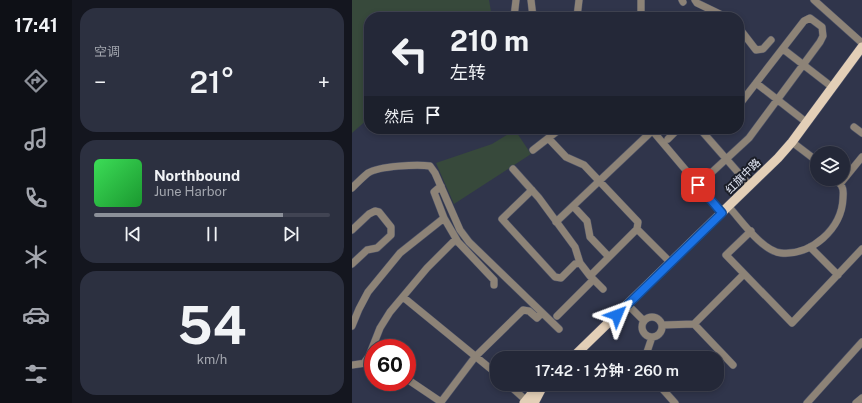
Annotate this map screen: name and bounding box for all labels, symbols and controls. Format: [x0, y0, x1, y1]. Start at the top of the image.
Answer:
text: 17:41 [14, 15, 58, 36]
text: 210 m [450, 24, 529, 57]
icon: left [384, 28, 436, 80]
text: 空调 [94, 44, 120, 59]
text: 左转 [450, 62, 486, 83]
text: 21° [189, 64, 235, 100]
icon: directions [22, 67, 50, 95]
text: − [94, 69, 106, 95]
text: + [318, 69, 330, 95]
icon: arrive [422, 104, 444, 126]
text: 然后 [384, 108, 414, 125]
icon: music [22, 125, 50, 153]
map controls [810, 146, 850, 186]
button: layers [810, 146, 850, 186]
street label: 红旗中路 [723, 156, 763, 196]
text: Northbound [154, 167, 240, 184]
pin [681, 168, 715, 202]
icon: arrive [687, 174, 709, 196]
icon: phone [22, 184, 50, 212]
text: June Harbor [154, 184, 227, 199]
icon: previous [122, 223, 144, 245]
icon: pause [201, 223, 223, 245]
icon: next [280, 223, 302, 245]
icon: climate [22, 243, 50, 271]
position arrow [596, 294, 638, 336]
text: 54 [177, 295, 247, 356]
icon: car [22, 301, 50, 329]
speed limit sign: 60 [364, 339, 416, 391]
text: km/h [197, 352, 227, 367]
icon: filters [22, 360, 50, 388]
text: 17:42 · 1 分钟 · 260 m [535, 362, 679, 379]

